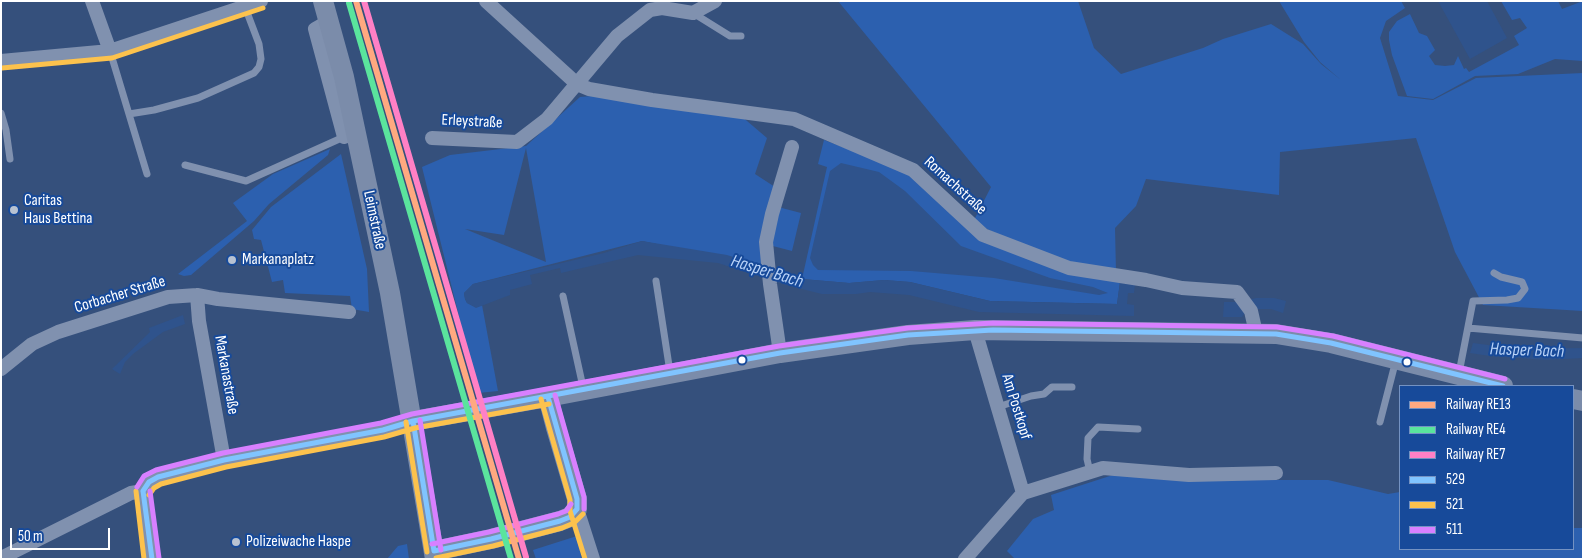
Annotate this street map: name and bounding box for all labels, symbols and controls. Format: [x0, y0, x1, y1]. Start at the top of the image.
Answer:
street label: Erleystraße [441, 111, 503, 133]
street label: Romachstraße [920, 153, 990, 219]
street label: Leimstraße [358, 189, 390, 251]
place label: Caritas Haus Bettina [24, 191, 92, 229]
marker: Caritas Haus Bettina [8, 204, 20, 216]
place label: Markanaplatz [242, 250, 314, 270]
water label: Hasper Bach [728, 251, 806, 293]
marker: Markanaplatz [226, 254, 238, 266]
street label: Corbacher Straße [72, 272, 168, 318]
street label: Markanastraße [210, 334, 242, 416]
water label: Hasper Bach [1489, 339, 1565, 363]
unlabelled marker [737, 355, 747, 365]
unlabelled marker [1402, 357, 1412, 367]
street label: Am Postkopf [997, 372, 1035, 442]
legend [1399, 385, 1574, 550]
text: Railway RE13 [1446, 395, 1511, 414]
text: Railway RE4 [1446, 420, 1505, 439]
text: Railway RE7 [1446, 445, 1505, 464]
text: 529 [1446, 470, 1465, 489]
text: 521 [1446, 495, 1464, 514]
scale bar [12, 518, 112, 550]
text: 511 [1446, 520, 1463, 539]
text: 50 m [18, 527, 43, 546]
place label: Polizeiwache Haspe [246, 532, 351, 552]
marker: Polizeiwache Haspe [230, 536, 242, 548]

